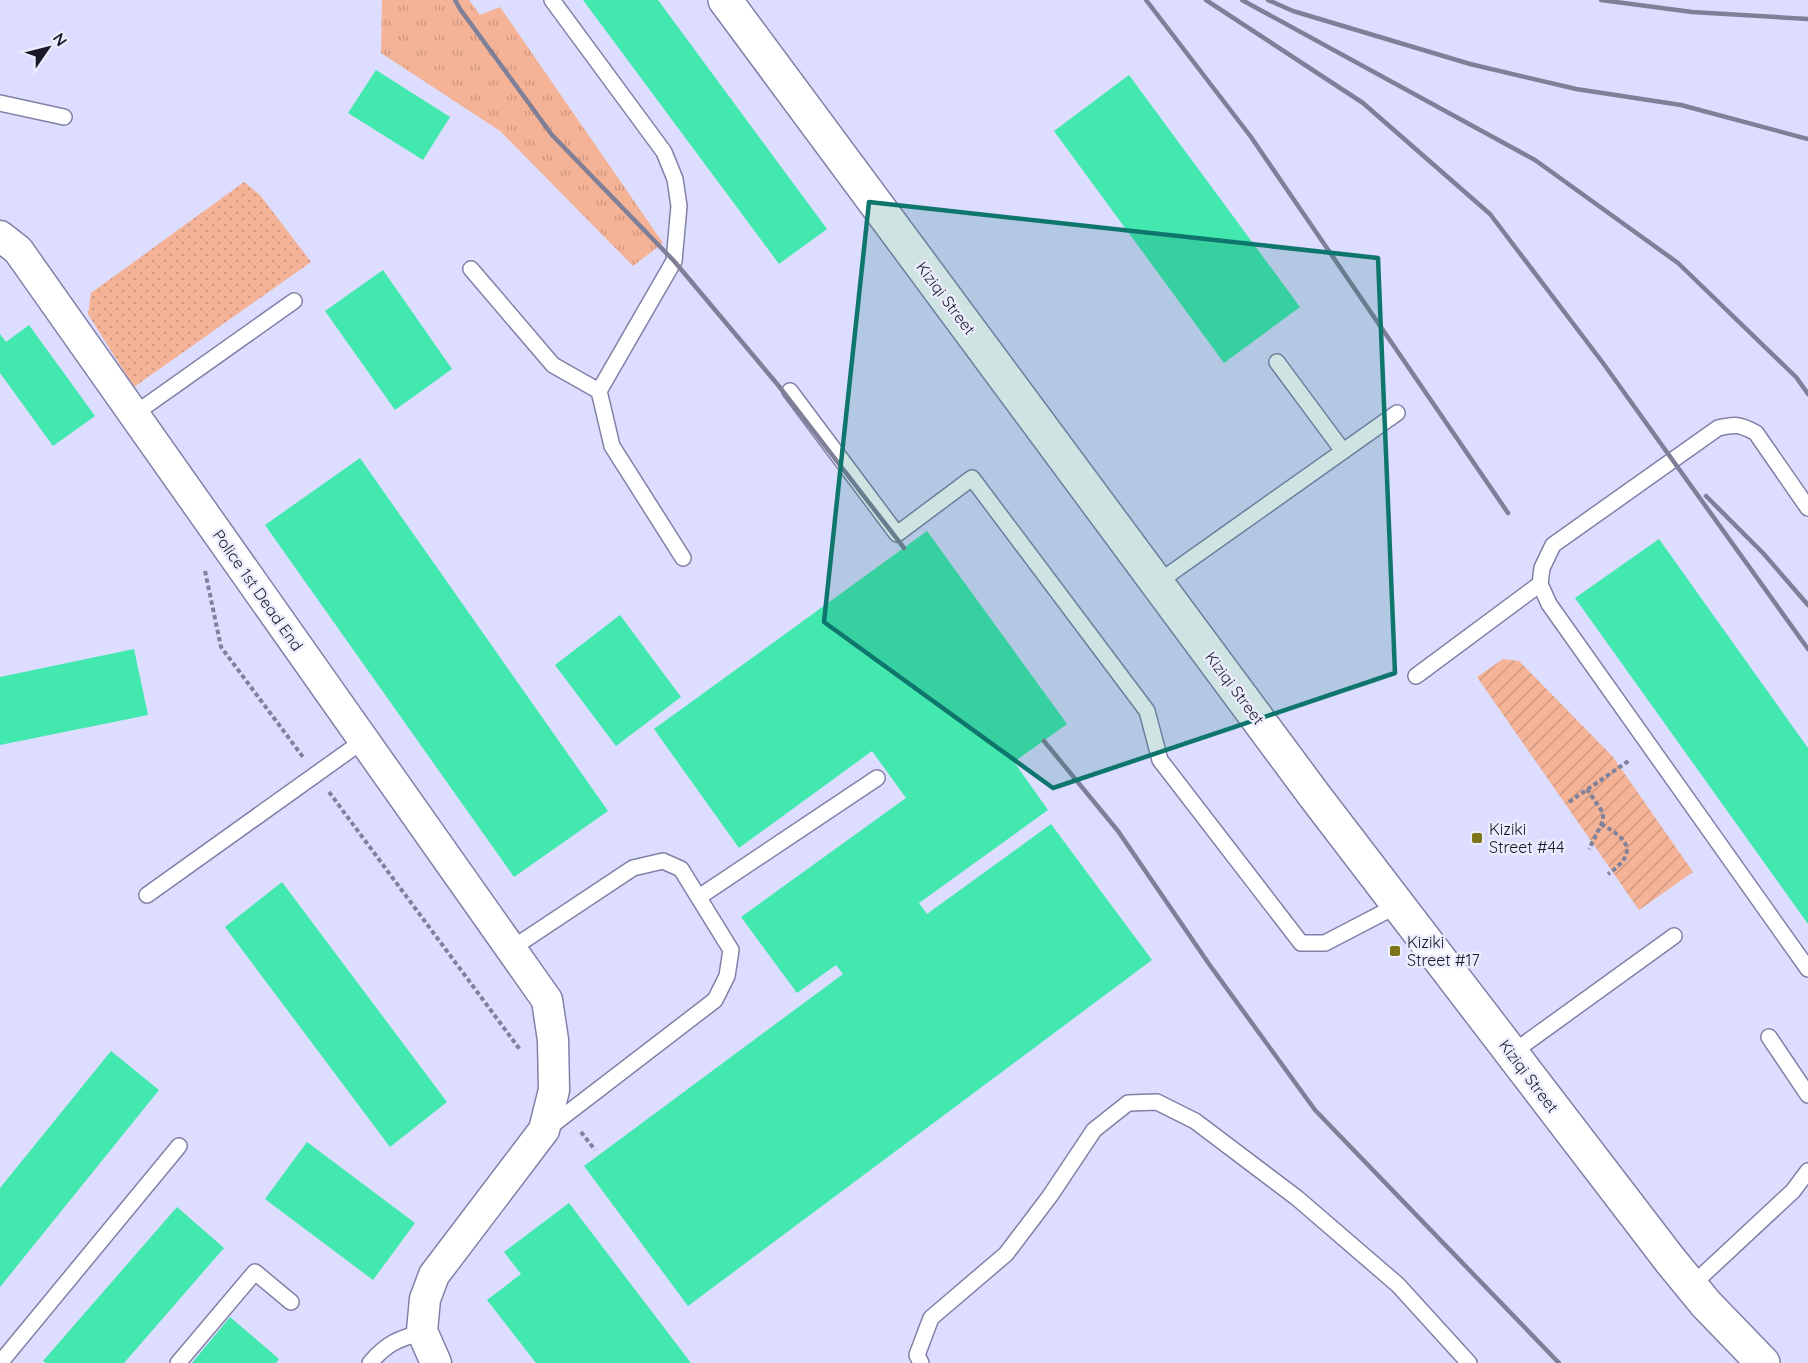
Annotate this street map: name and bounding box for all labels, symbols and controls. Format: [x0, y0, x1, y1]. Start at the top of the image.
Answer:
north arrow [18, 18, 78, 78]
text: N [49, 29, 72, 50]
street label: Kiziqi Street [912, 257, 980, 339]
street label: Police 1st Dead End [209, 525, 307, 655]
street label: Kiziqi Street [1201, 647, 1269, 729]
place label: Kiziki Street #44 [1489, 819, 1564, 857]
marker: Kiziki Street #44 [1470, 831, 1484, 845]
place label: Kiziki Street #17 [1407, 932, 1480, 970]
marker: Kiziki Street #17 [1388, 944, 1402, 958]
street label: Kiziqi Street [1495, 1035, 1563, 1117]

